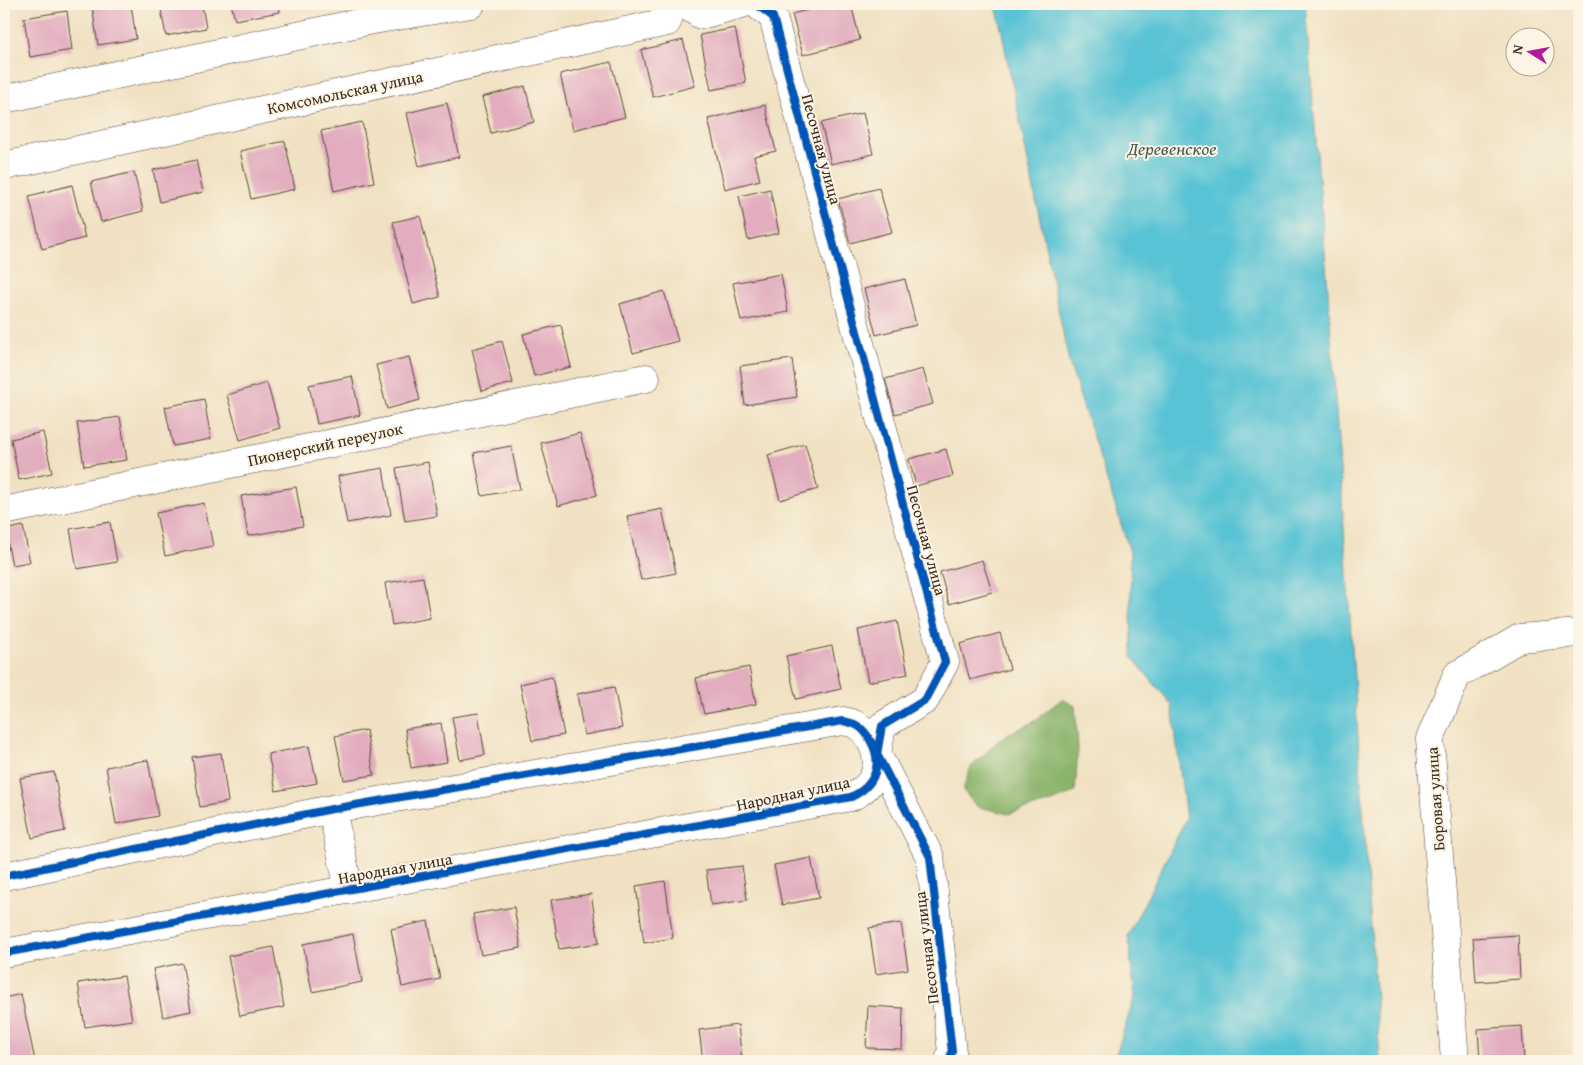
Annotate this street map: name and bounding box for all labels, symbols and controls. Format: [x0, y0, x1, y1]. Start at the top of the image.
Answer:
north arrow [1506, 28, 1556, 78]
text: N [1507, 42, 1528, 56]
street label: Комсомольская улица [265, 64, 425, 120]
street label: Песочная улица [796, 91, 848, 207]
water label: Деревенское [1127, 135, 1216, 162]
street label: Пионерский переулок [245, 416, 405, 472]
street label: Песочная улица [901, 482, 953, 598]
street label: Боровая улица [1419, 746, 1451, 852]
street label: Народная улица [734, 769, 852, 817]
street label: Народная улица [336, 846, 454, 890]
street label: Песочная улица [907, 890, 945, 1006]

